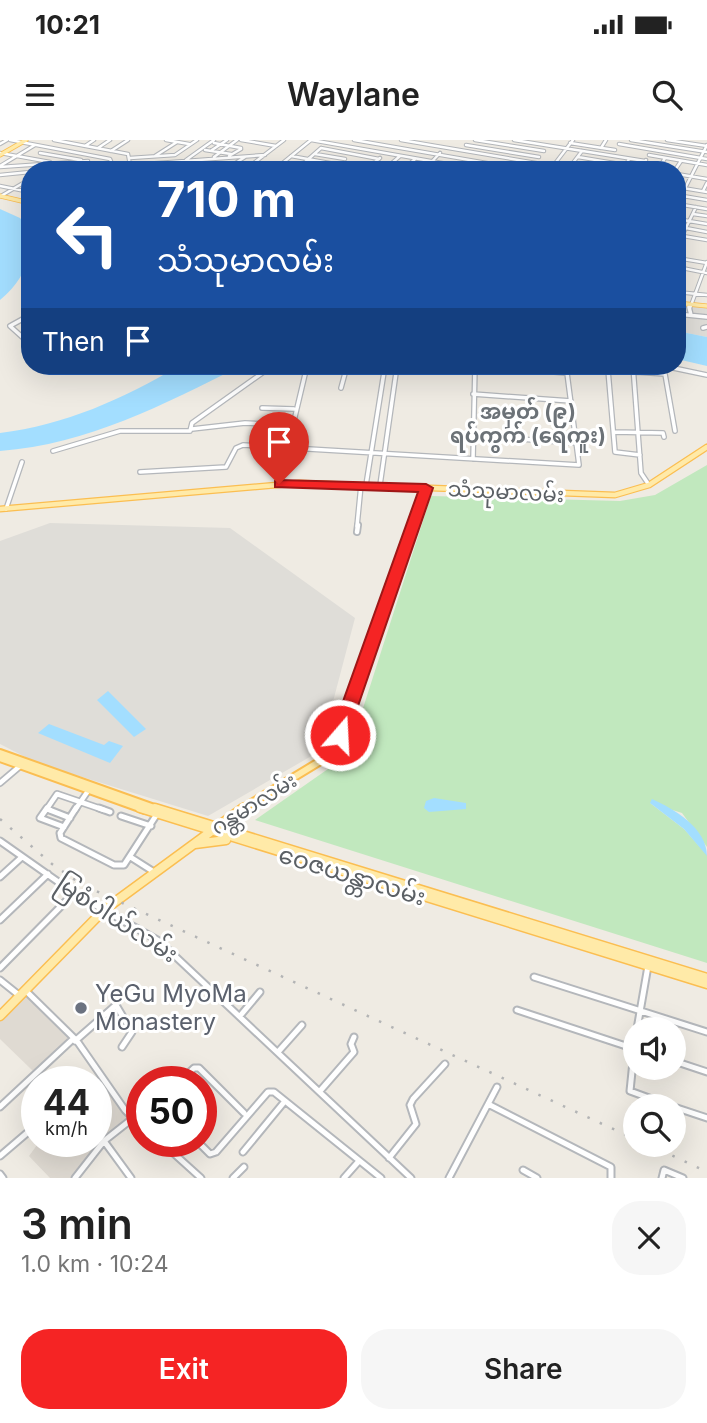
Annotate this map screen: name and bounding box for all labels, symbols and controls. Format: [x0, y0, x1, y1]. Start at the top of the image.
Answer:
text: 10:21 [35, 9, 100, 40]
text: Waylane [287, 75, 420, 114]
icon: menu [21, 76, 59, 114]
icon: search [648, 76, 686, 114]
text: 710 m [157, 170, 296, 229]
icon: left [42, 189, 133, 280]
text: သံသုမာလမ်း [157, 241, 334, 280]
icon: arrive [119, 322, 157, 360]
text: Then [42, 326, 105, 357]
district label: အမှတ် (၉) ရပ်ကွက် (ရေကူး) [450, 396, 606, 453]
pin [249, 412, 309, 484]
icon: arrive [260, 423, 298, 461]
street label: သံသုမာလမ်း [447, 473, 565, 512]
position arrow [303, 698, 377, 772]
street label: ဂန္တမာလမ်း [205, 765, 304, 844]
street label: ဝေဇယန္တာလမ်း [274, 838, 429, 916]
street label: မြစံပါယ်လမ်း [48, 868, 184, 973]
place label: YeGu MyoMa Monastery [95, 979, 247, 1036]
marker: YeGu MyoMa Monastery [73, 1000, 89, 1016]
map controls [623, 1017, 686, 1157]
button: sound [623, 1017, 686, 1080]
speed limit sign: 50 [126, 1066, 217, 1157]
text: 44 [43, 1081, 90, 1123]
button: search [623, 1094, 686, 1157]
text: km/h [45, 1118, 88, 1139]
text: 3 min [21, 1198, 133, 1249]
button: close [612, 1201, 686, 1275]
text: 1.0 km · 10:24 [21, 1250, 169, 1278]
button: Exit [21, 1329, 347, 1409]
button: Share [361, 1329, 686, 1409]

